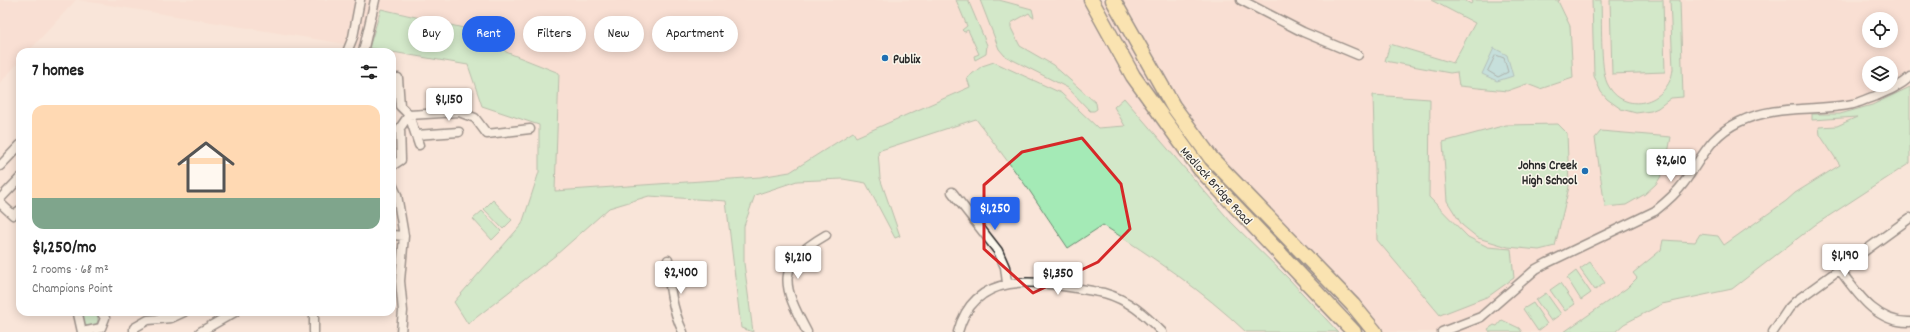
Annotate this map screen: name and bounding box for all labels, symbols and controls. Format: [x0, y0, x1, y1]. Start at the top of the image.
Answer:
map controls [1862, 12, 1898, 92]
button: locate [1862, 12, 1898, 48]
chip: Buy [408, 16, 454, 52]
chip: Rent [462, 16, 515, 52]
chip: Filters [523, 16, 586, 52]
chip: New [594, 16, 644, 52]
chip: Apartment [652, 16, 738, 52]
place label: Publix [893, 51, 921, 70]
marker: Publix [880, 53, 890, 63]
button: layers [1862, 56, 1898, 92]
text: 7 homes [32, 60, 84, 84]
icon: filters [358, 61, 380, 83]
pin: $1,150 [416, 88, 482, 122]
text: $1,150 [435, 91, 463, 110]
icon: home [170, 131, 242, 203]
street label: Medlock Bridge Road [1175, 143, 1256, 230]
pin: $2,610 [1638, 149, 1704, 183]
text: $2,610 [1655, 152, 1687, 171]
place label: Johns Creek High School [1518, 157, 1578, 191]
marker: Johns Creek High School [1580, 166, 1590, 176]
pin: $1,250 [962, 197, 1028, 231]
text: $1,250 [980, 200, 1010, 219]
text: $1,250/mo [32, 237, 96, 261]
pin: $1,190 [1812, 244, 1878, 278]
pin: $1,210 [765, 246, 831, 280]
text: $1,190 [1831, 247, 1859, 266]
text: $1,210 [784, 249, 812, 268]
text: 2 rooms · 68 m² [32, 261, 109, 280]
pin: $2,400 [648, 261, 714, 295]
pin: $1,350 [1025, 262, 1091, 296]
text: $2,400 [664, 264, 698, 283]
text: $1,350 [1043, 265, 1073, 284]
text: Champions Point [32, 280, 113, 299]

